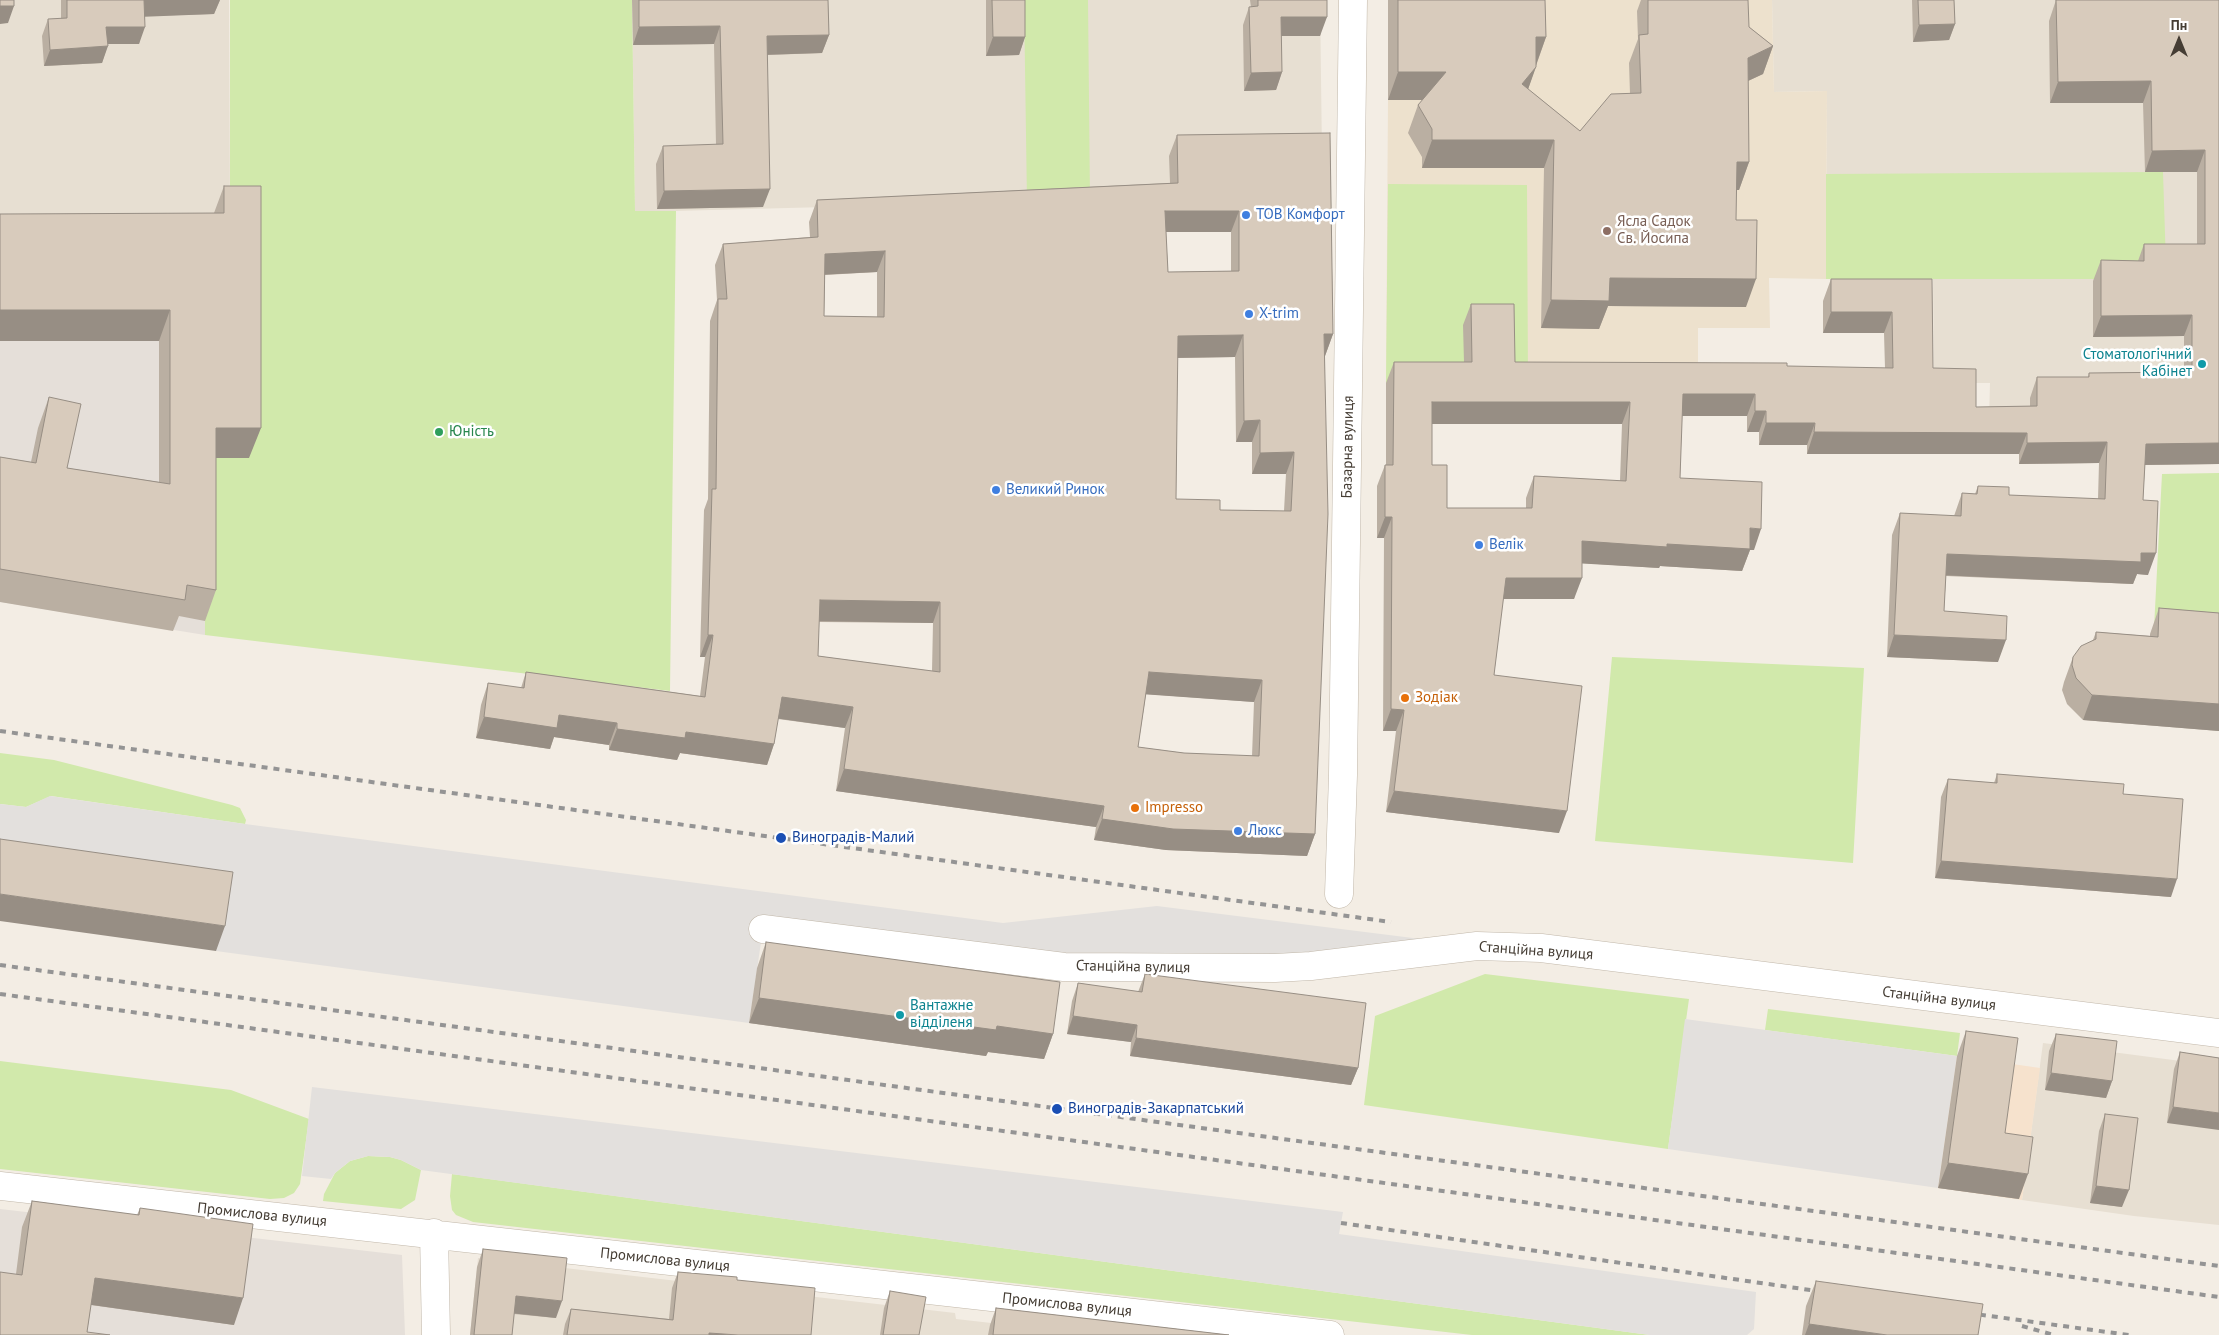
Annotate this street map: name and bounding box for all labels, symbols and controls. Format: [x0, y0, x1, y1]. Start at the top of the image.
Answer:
north arrow [2154, 15, 2204, 65]
text: Пн [2171, 16, 2187, 34]
place label: ТОВ Комфорт [1256, 206, 1345, 224]
marker: ТОВ Комфорт [1240, 209, 1252, 221]
place label: Ясла Садок Св. Йосипа [1617, 213, 1691, 248]
marker: Ясла Садок Св. Йосипа [1601, 225, 1613, 237]
place label: X-trim [1259, 305, 1299, 323]
marker: X-trim [1243, 308, 1255, 320]
place label: Стоматологічний Кабінет [2083, 346, 2192, 381]
marker: Стоматологічний Кабінет [2196, 358, 2208, 370]
street label: Базарна вулиця [1338, 395, 1358, 499]
place label: Юність [449, 423, 494, 441]
marker: Юність [433, 426, 445, 438]
place label: Великий Ринок [1006, 481, 1105, 499]
marker: Великий Ринок [990, 484, 1002, 496]
place label: Велік [1489, 536, 1524, 554]
marker: Велік [1473, 539, 1485, 551]
place label: Зодіак [1415, 689, 1458, 707]
marker: Зодіак [1399, 692, 1411, 704]
place label: Impresso [1145, 799, 1203, 817]
marker: Impresso [1129, 802, 1141, 814]
place label: Люкс [1248, 822, 1282, 840]
marker: Люкс [1232, 825, 1244, 837]
place label: Виноградів-Малий [792, 829, 914, 847]
marker: Виноградів-Малий [774, 831, 788, 845]
street label: Станційна вулиця [1478, 938, 1594, 964]
street label: Станційна вулиця [1076, 957, 1190, 977]
street label: Станційна вулиця [1881, 983, 1997, 1015]
place label: Вантажне відділеня [910, 997, 973, 1032]
marker: Вантажне відділеня [894, 1009, 906, 1021]
place label: Виноградів-Закарпатський [1068, 1100, 1244, 1118]
marker: Виноградів-Закарпатський [1050, 1102, 1064, 1116]
street label: Промислова вулиця [196, 1199, 328, 1231]
street label: Промислова вулиця [599, 1244, 731, 1276]
street label: Промислова вулиця [1001, 1289, 1133, 1321]

